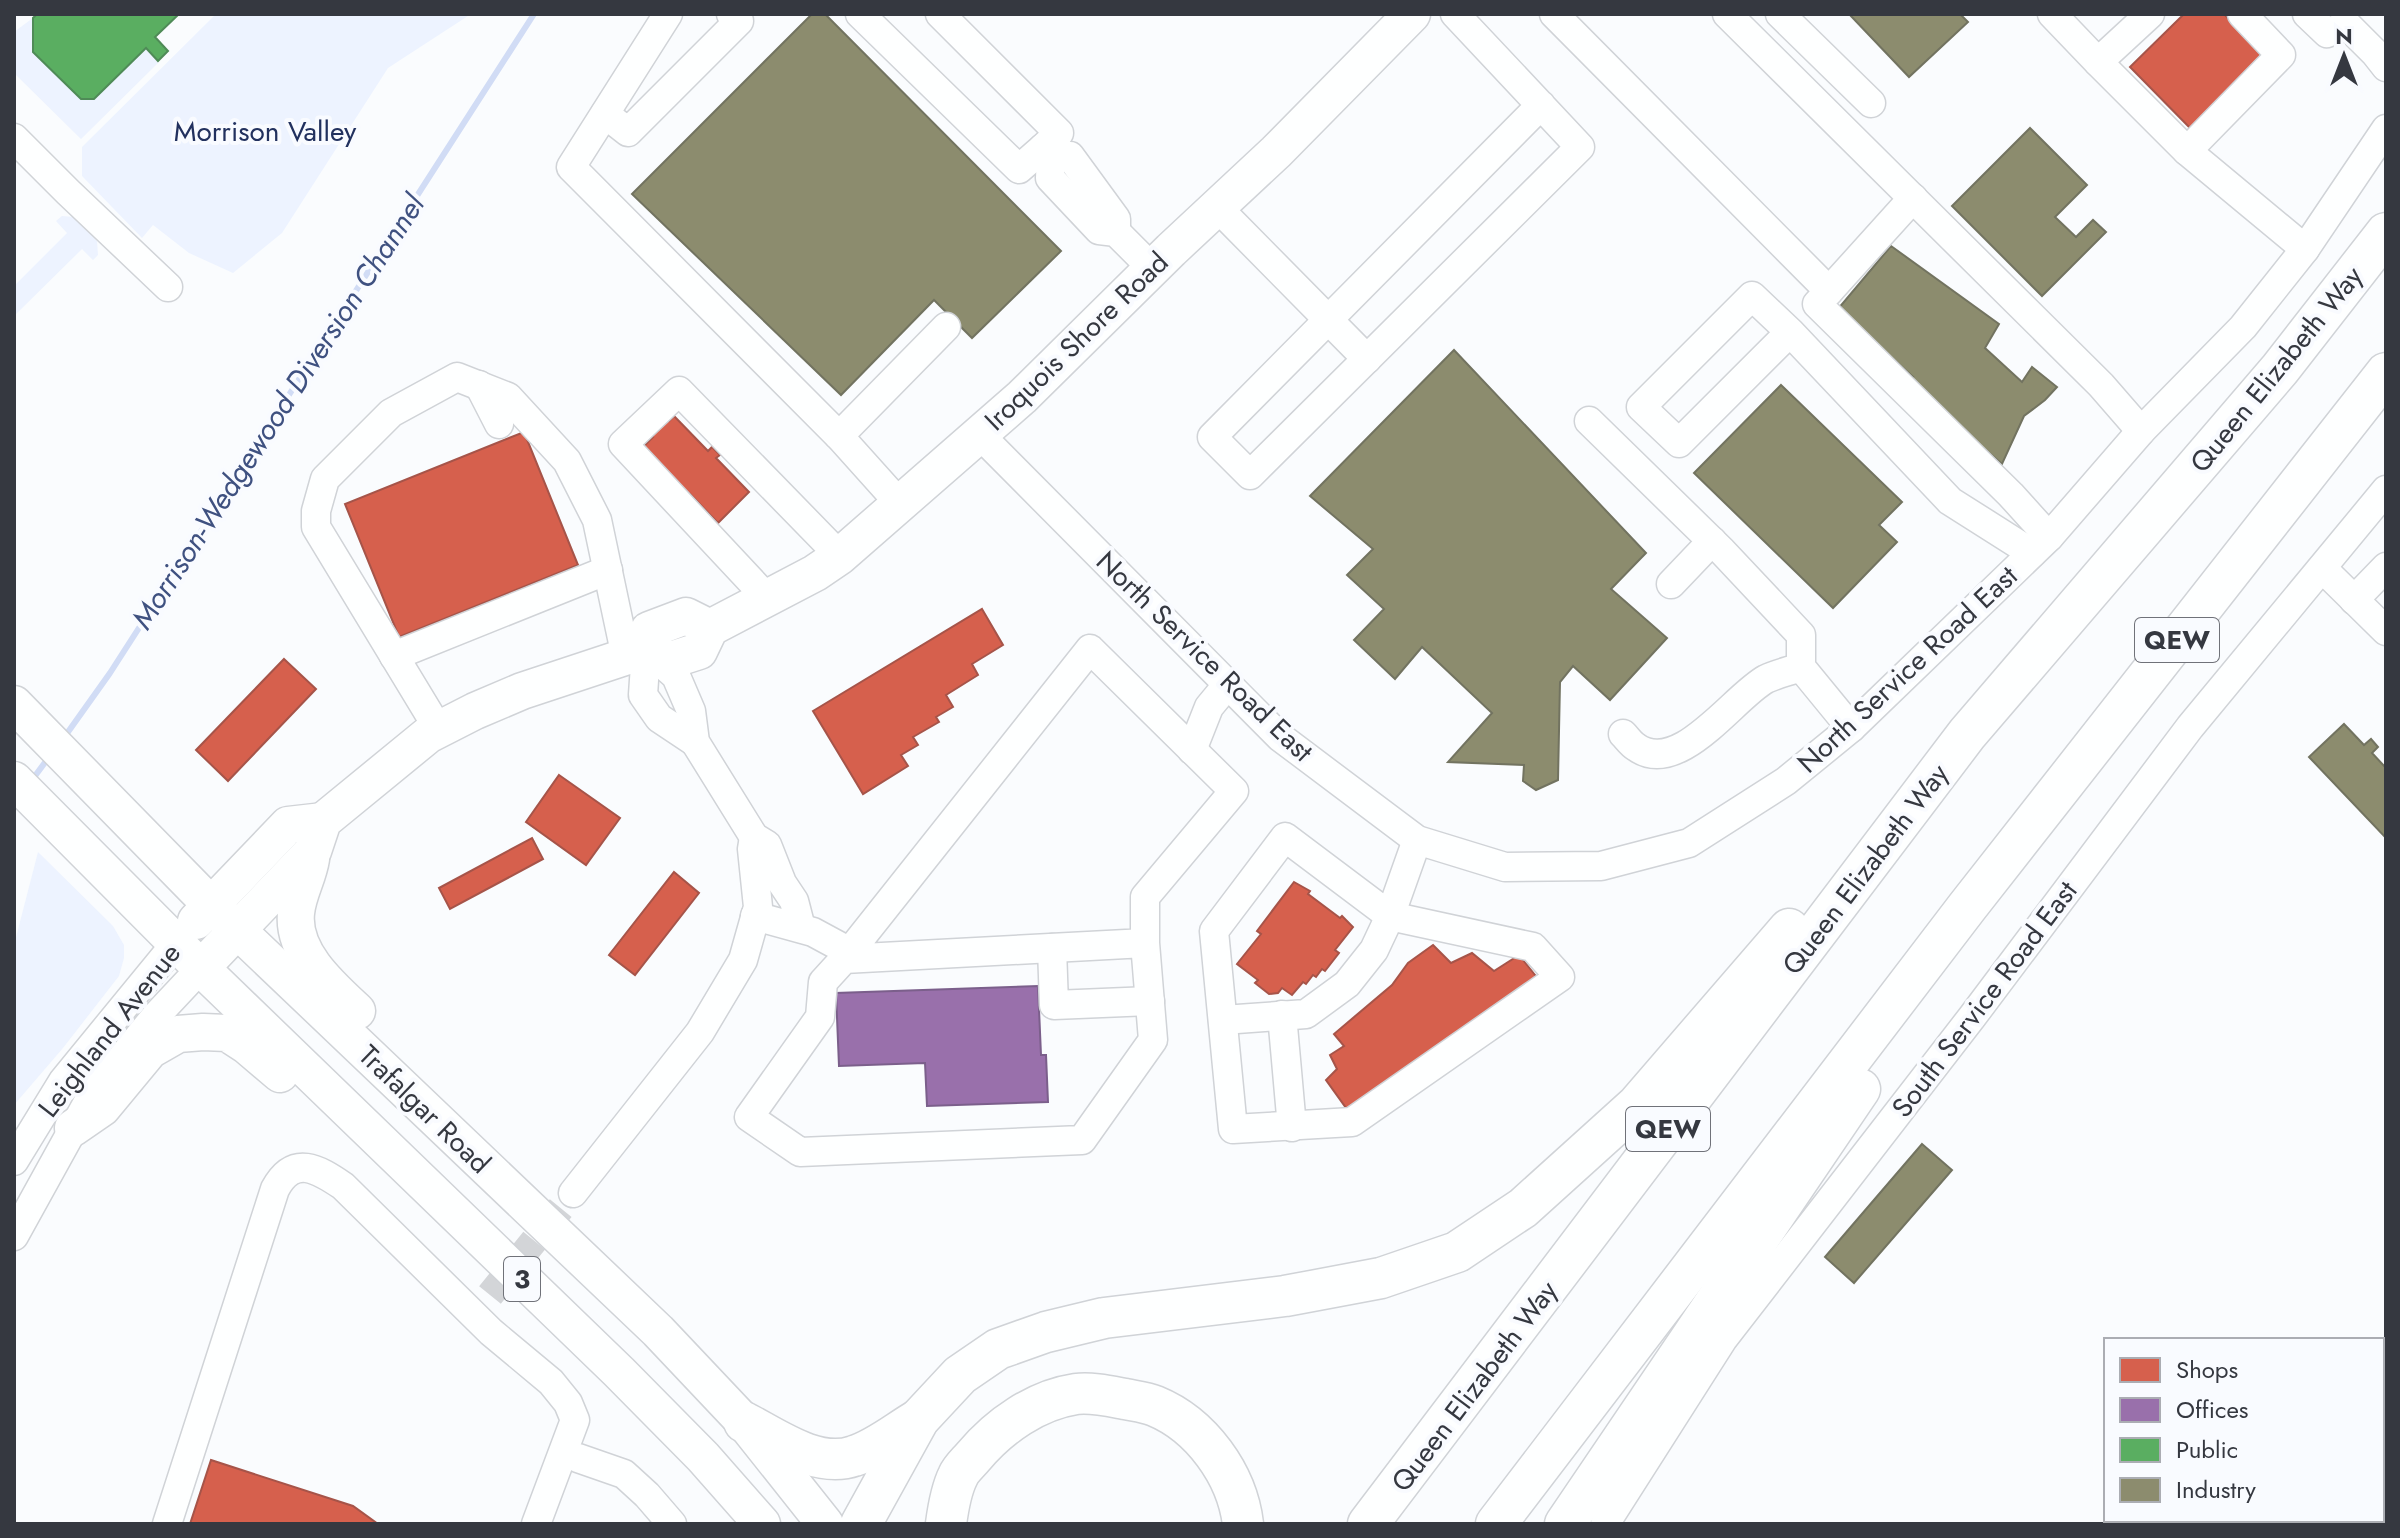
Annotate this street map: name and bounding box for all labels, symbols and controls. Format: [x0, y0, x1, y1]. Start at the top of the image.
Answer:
north arrow [2304, 16, 2384, 96]
text: N [2335, 20, 2353, 52]
park label: Morrison Valley [174, 111, 357, 152]
water label: Morrison-Wedgewood Diversion Channel [121, 185, 435, 637]
street label: Iroquois Shore Road [975, 243, 1178, 440]
street label: Queen Elizabeth Way [2180, 257, 2373, 481]
street label: North Service Road East [1087, 542, 1323, 771]
street label: North Service Road East [1788, 556, 2027, 783]
road number: QEW [2135, 618, 2219, 662]
street label: Queen Elizabeth Way [1772, 755, 1959, 983]
street label: South Service Road East [1882, 872, 2087, 1126]
street label: Leighland Avenue [28, 934, 191, 1126]
street label: Trafalgar Road [349, 1036, 500, 1183]
road number: QEW [1626, 1107, 1710, 1151]
road number: 3 [504, 1257, 540, 1301]
street label: Queen Elizabeth Way [1381, 1272, 1568, 1500]
legend [2104, 1338, 2384, 1522]
text: Shops [2176, 1352, 2238, 1387]
text: Offices [2176, 1392, 2248, 1427]
text: Public [2176, 1432, 2238, 1467]
text: Industry [2176, 1472, 2256, 1507]

